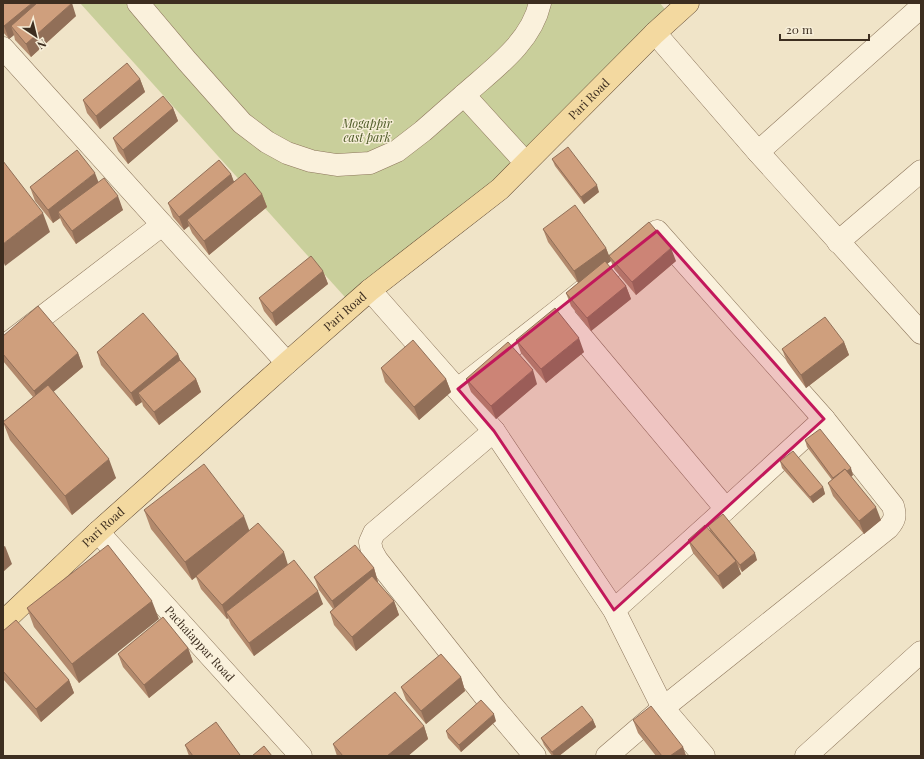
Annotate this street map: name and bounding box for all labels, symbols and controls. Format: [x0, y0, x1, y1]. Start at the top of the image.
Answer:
north arrow [16, 16, 56, 56]
scale bar [780, 16, 869, 42]
text: 20 m [786, 21, 813, 37]
text: N [34, 36, 50, 53]
street label: Pari Road [564, 74, 612, 123]
park label: Mogappir east park [341, 115, 393, 145]
street label: Pari Road [320, 288, 369, 334]
street label: Pari Road [78, 503, 127, 550]
street label: Pachaiappar Road [162, 602, 239, 684]

